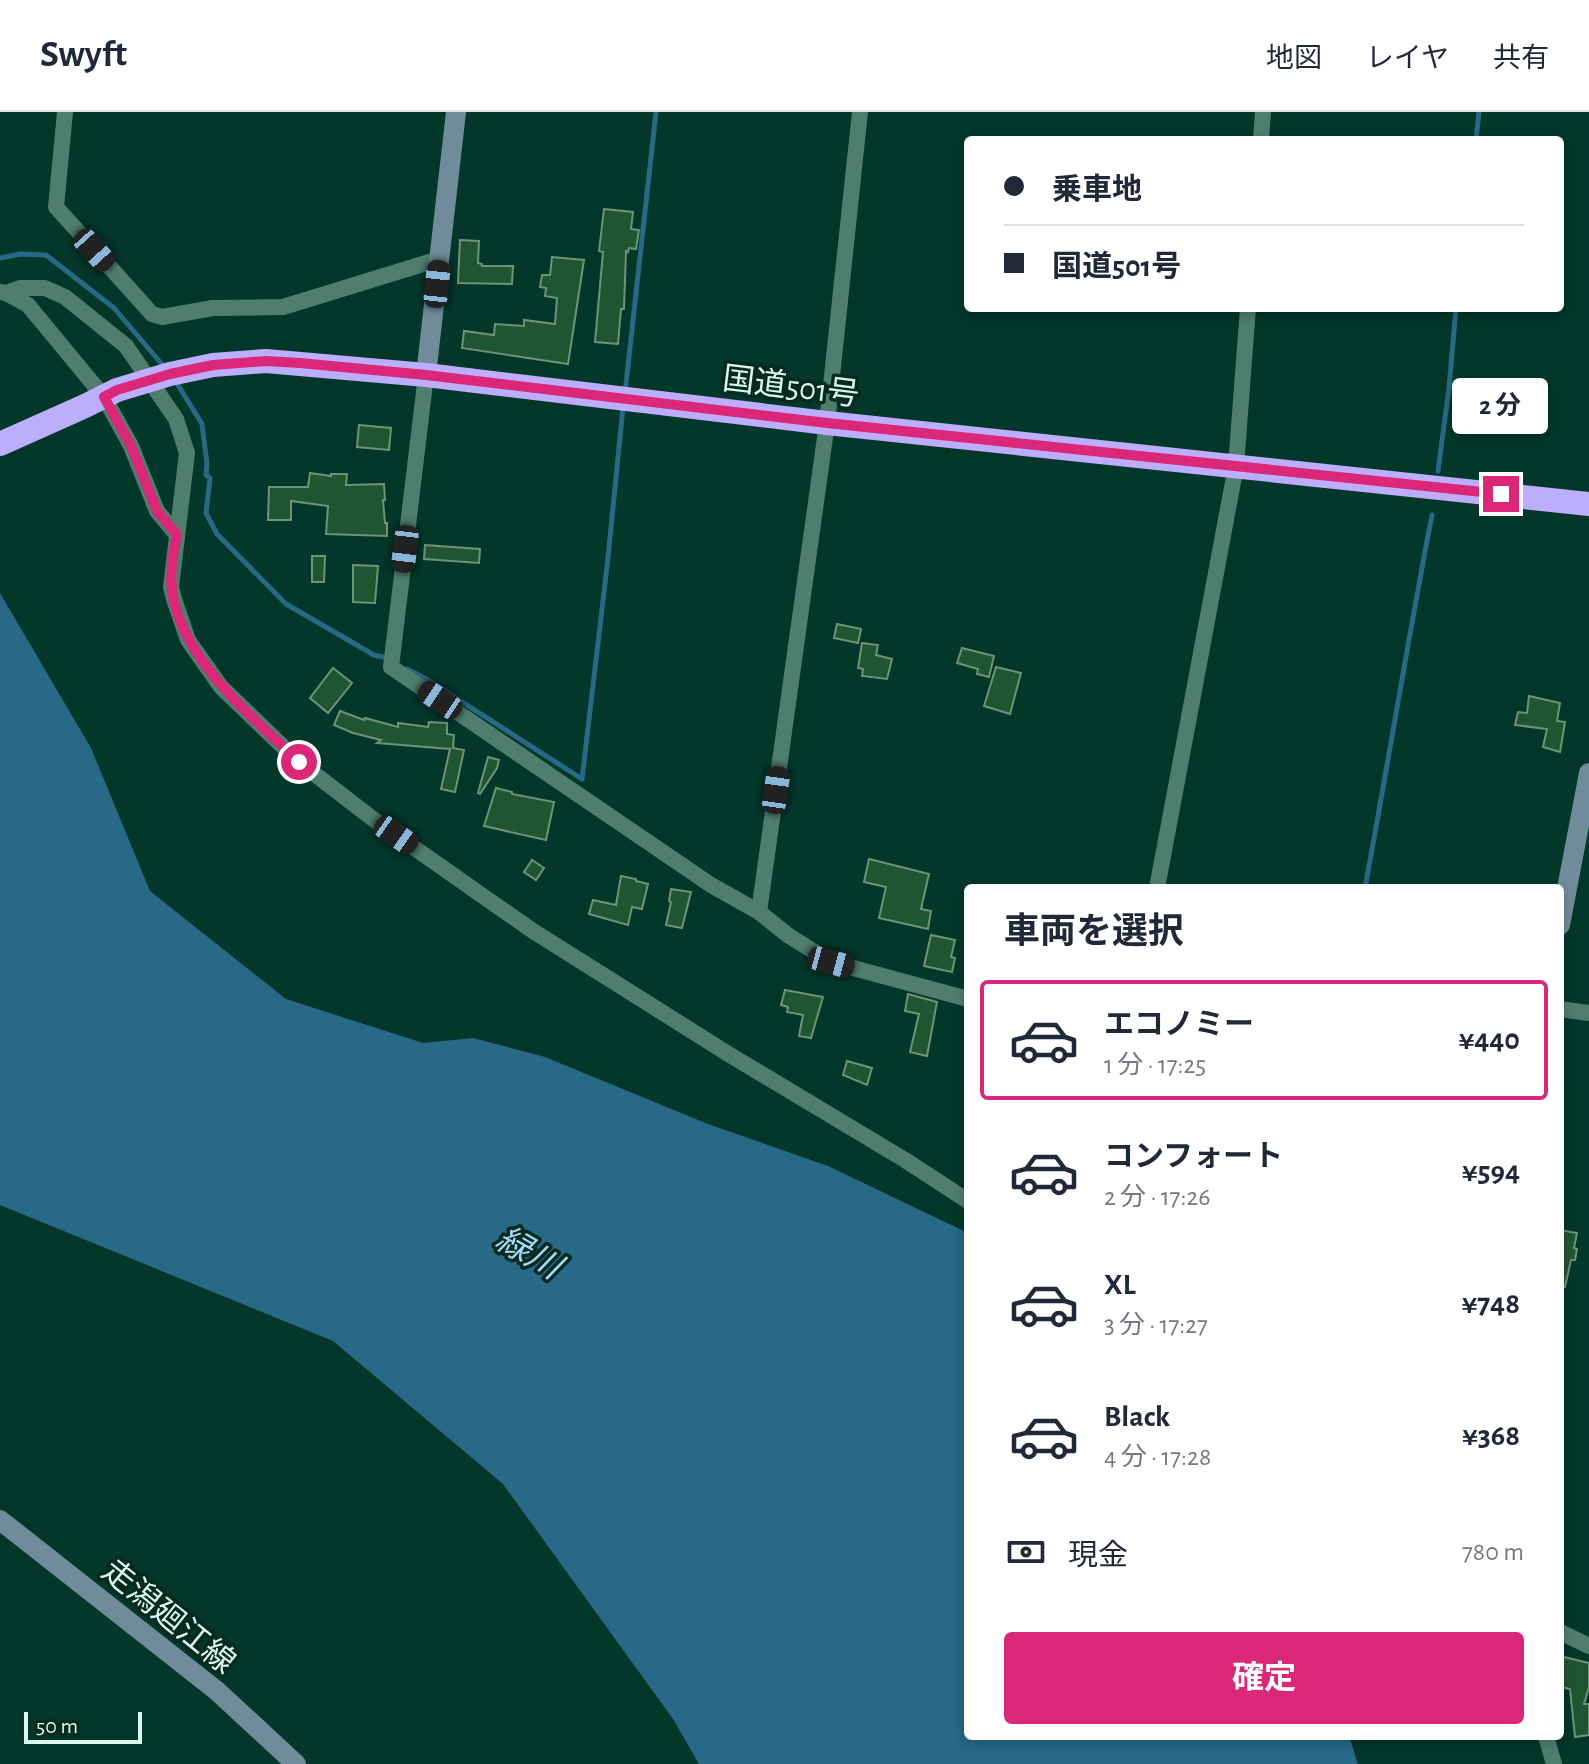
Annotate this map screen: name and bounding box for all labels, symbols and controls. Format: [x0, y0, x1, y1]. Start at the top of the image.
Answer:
text: Swyft [40, 36, 127, 74]
text: 地図 [1266, 45, 1322, 73]
text: レイヤ [1366, 45, 1449, 73]
text: 共有 [1493, 45, 1549, 73]
text: 乗車地 [1052, 175, 1142, 205]
car [69, 224, 119, 276]
text: 国道501号 [1052, 252, 1181, 282]
car [423, 259, 451, 309]
street label: 国道501号 [721, 361, 861, 411]
callout: 2 分 [1453, 378, 1549, 434]
text: 2 分 [1479, 393, 1521, 419]
route end [1483, 476, 1519, 512]
car [390, 524, 420, 574]
car [413, 677, 467, 723]
route start [281, 744, 317, 780]
car [761, 765, 791, 815]
car [369, 811, 423, 859]
text: 車両を選択 [1004, 914, 1184, 950]
car [805, 944, 857, 980]
icon: car [1008, 1004, 1080, 1076]
text: エコノミー [1104, 1010, 1254, 1040]
text: ¥440 [1458, 1025, 1520, 1055]
text: 1 分 · 17:25 [1104, 1052, 1206, 1078]
icon: car [1008, 1136, 1080, 1208]
text: コンフォート [1104, 1142, 1283, 1172]
text: ¥594 [1462, 1157, 1520, 1187]
text: 2 分 · 17:26 [1104, 1184, 1210, 1210]
water label: 緑川 [490, 1220, 570, 1287]
icon: car [1008, 1268, 1080, 1340]
text: XL [1104, 1270, 1136, 1300]
text: ¥748 [1461, 1289, 1520, 1319]
text: 3 分 · 17:27 [1104, 1312, 1208, 1338]
icon: car [1008, 1400, 1080, 1472]
text: Black [1104, 1402, 1170, 1432]
text: ¥368 [1462, 1421, 1520, 1451]
text: 4 分 · 17:28 [1104, 1444, 1211, 1470]
icon: cash [1004, 1530, 1048, 1574]
text: 780 m [1462, 1539, 1524, 1565]
text: 現金 [1068, 1541, 1128, 1571]
street label: 走潟廻江線 [96, 1552, 242, 1680]
button: 確定 [1004, 1632, 1524, 1724]
scale bar [24, 1708, 142, 1744]
text: 50 m [36, 1715, 78, 1737]

